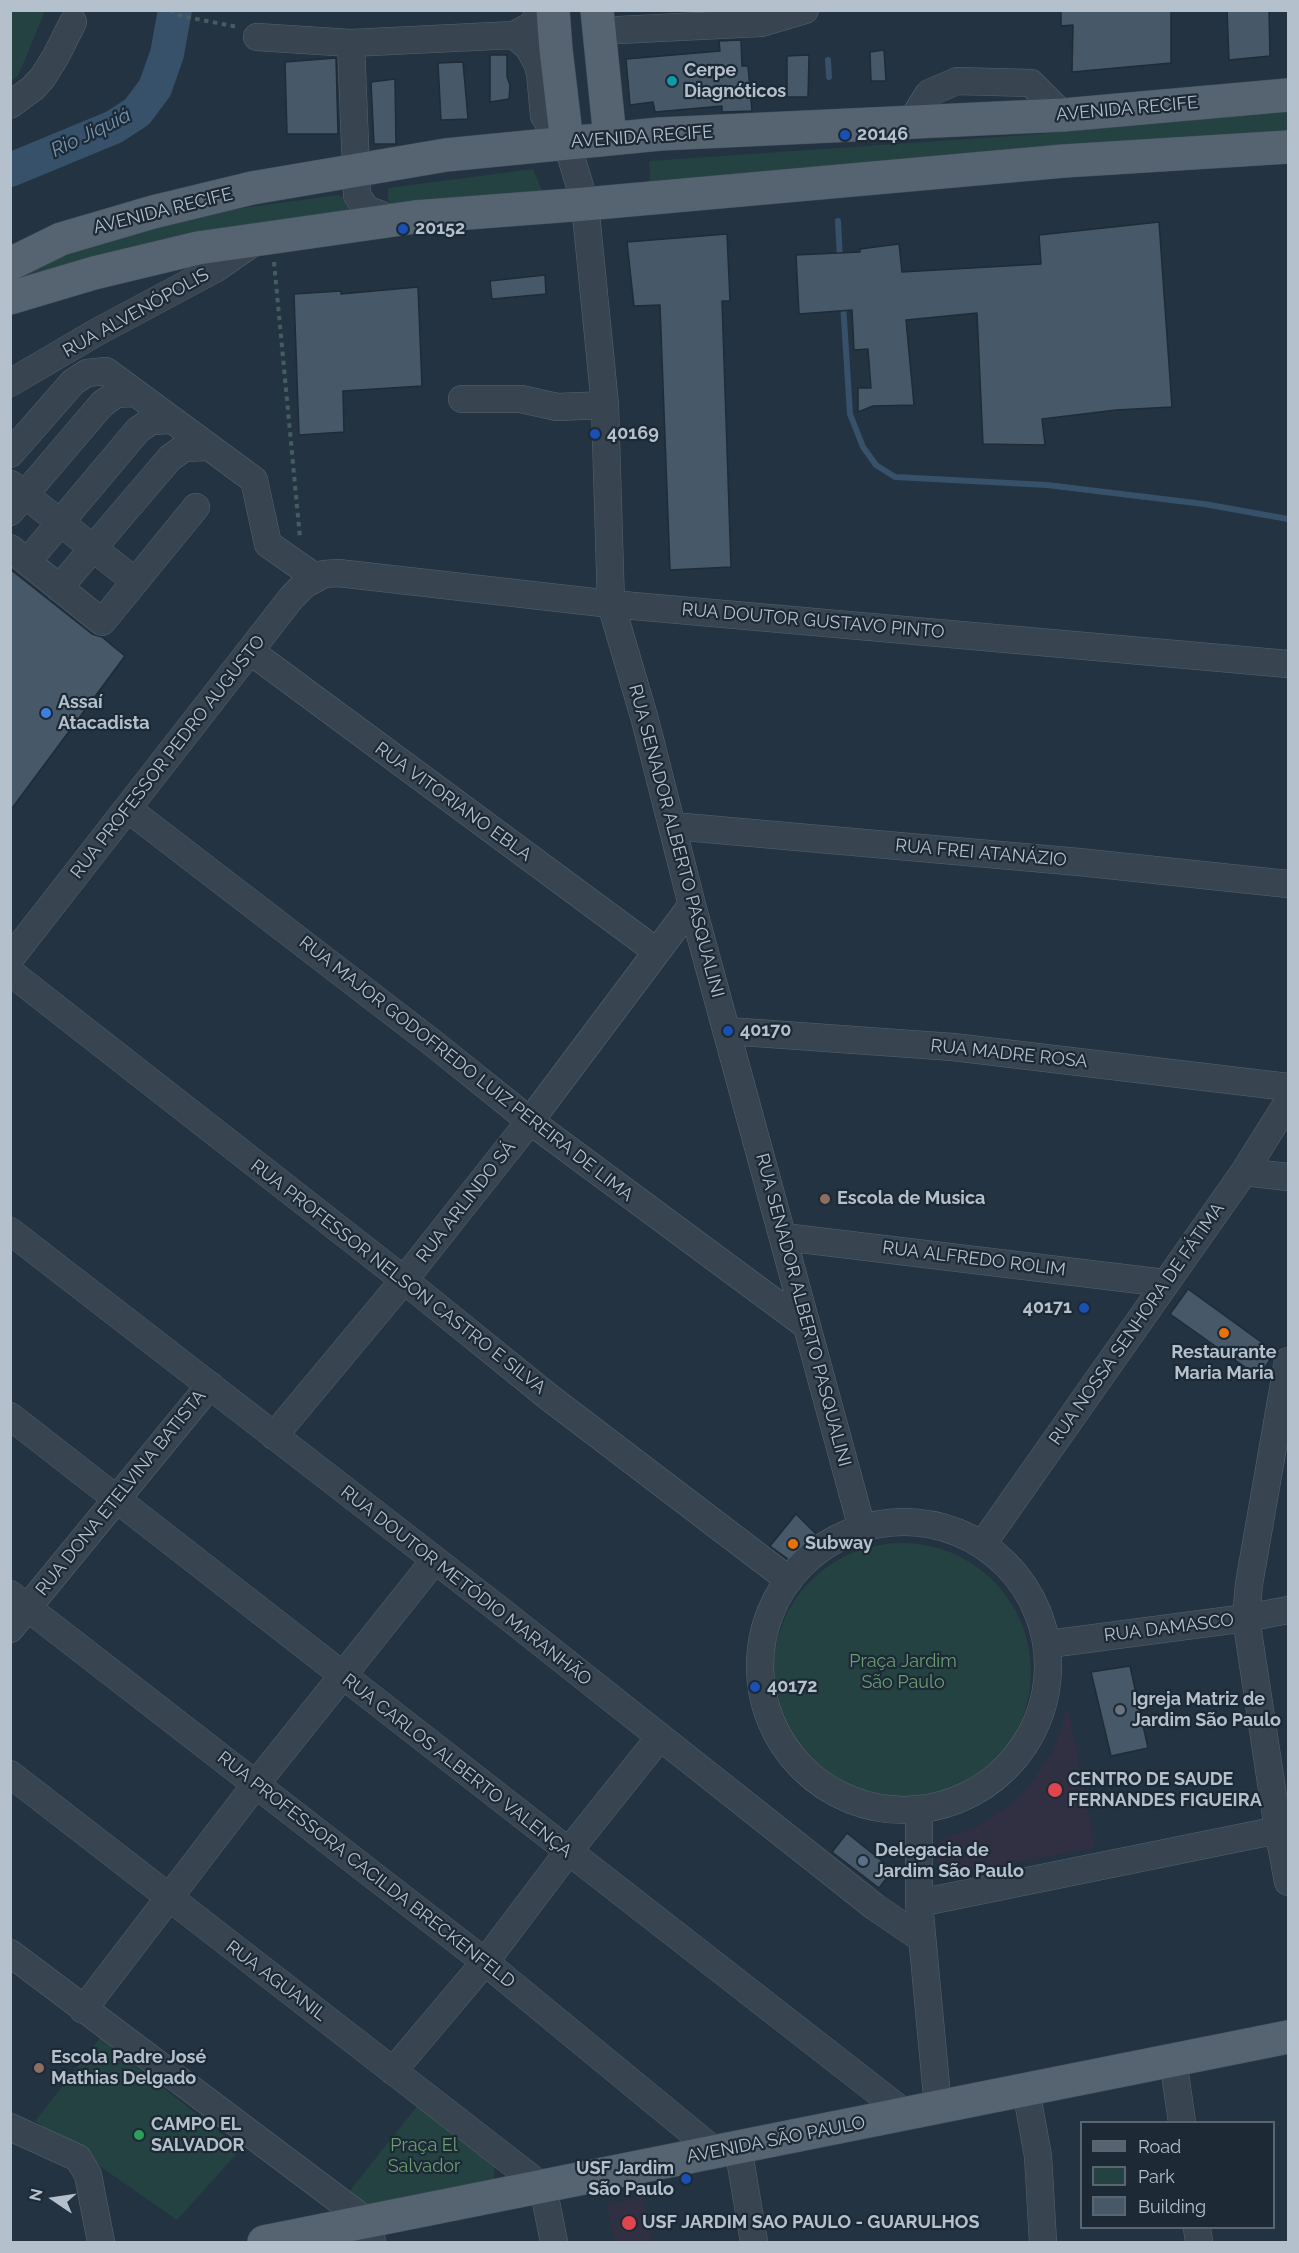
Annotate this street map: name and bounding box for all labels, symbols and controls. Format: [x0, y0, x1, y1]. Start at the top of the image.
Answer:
place label: Cerpe Diagnóticos [684, 60, 786, 103]
marker: Cerpe Diagnóticos [665, 74, 679, 88]
street label: AVENIDA RECIFE [1055, 92, 1199, 126]
water label: Rio Jiquiá [47, 103, 135, 163]
street label: AVENIDA RECIFE [570, 121, 714, 153]
place label: 20146 [857, 124, 908, 146]
marker: 20146 [838, 128, 852, 142]
street label: AVENIDA RECIFE [91, 183, 235, 239]
place label: 20152 [415, 218, 465, 240]
marker: 20152 [396, 222, 410, 236]
street label: RUA ALVENÓPOLIS [59, 264, 213, 362]
place label: 40169 [607, 423, 659, 445]
marker: 40169 [588, 427, 602, 441]
street label: RUA DOUTOR GUSTAVO PINTO [681, 599, 945, 643]
street label: RUA PROFESSOR PEDRO AUGUSTO [66, 631, 270, 883]
street label: RUA SENADOR ALBERTO PASQUALINI [624, 682, 728, 1000]
place label: Assaí Atacadista [58, 692, 150, 734]
marker: Assaí Atacadista [39, 706, 53, 720]
street label: RUA VITORIANO EBLA [370, 738, 536, 866]
street label: RUA FREI ATANÁZIO [894, 835, 1068, 871]
street label: RUA MAJOR GODOFREDO LUIZ PEREIRA DE LIMA [295, 932, 637, 1206]
place label: 40170 [740, 1020, 791, 1042]
marker: 40170 [721, 1024, 735, 1038]
street label: RUA MADRE ROSA [929, 1035, 1089, 1073]
street label: RUA ARLINDO SÁ [412, 1137, 520, 1267]
street label: RUA SENADOR ALBERTO PASQUALINI [751, 1151, 855, 1469]
street label: RUA PROFESSOR NELSON CASTRO E SILVA [246, 1155, 550, 1399]
place label: Escola de Musica [837, 1188, 985, 1210]
marker: Escola de Musica [818, 1192, 832, 1206]
street label: RUA NOSSA SENHORA DE FÁTIMA [1045, 1199, 1229, 1449]
street label: RUA ALFREDO ROLIM [881, 1237, 1067, 1281]
place label: 40171 [1023, 1297, 1072, 1319]
marker: 40171 [1077, 1301, 1091, 1315]
marker: Restaurante Maria Maria [1217, 1326, 1231, 1340]
place label: Restaurante Maria Maria [1171, 1342, 1277, 1384]
street label: RUA DONA ETELVINA BATISTA [31, 1386, 211, 1600]
street label: RUA DOUTOR METÓDIO MARANHÃO [336, 1481, 596, 1691]
place label: Subway [805, 1533, 873, 1555]
marker: Subway [786, 1537, 800, 1551]
street label: RUA DAMASCO [1103, 1609, 1235, 1647]
park label: Praça Jardim São Paulo [849, 1651, 957, 1694]
street label: RUA CARLOS ALBERTO VALENÇA [338, 1670, 576, 1862]
place label: 40172 [767, 1676, 817, 1698]
marker: 40172 [748, 1680, 762, 1694]
place label: Igreja Matriz de Jardim São Paulo [1132, 1689, 1281, 1732]
marker: Igreja Matriz de Jardim São Paulo [1113, 1703, 1127, 1717]
street label: RUA PROFESSORA CACILDA BRECKENFELD [213, 1747, 519, 1993]
place label: CENTRO DE SAUDE FERNANDES FIGUEIRA [1068, 1769, 1262, 1812]
marker: CENTRO DE SAUDE FERNANDES FIGUEIRA [1046, 1781, 1064, 1799]
place label: Delegacia de Jardim São Paulo [875, 1840, 1024, 1882]
marker: Delegacia de Jardim São Paulo [856, 1854, 870, 1868]
street label: RUA AGUANIL [221, 1936, 331, 2026]
place label: Escola Padre José Mathias Delgado [51, 2047, 206, 2090]
marker: Escola Padre José Mathias Delgado [32, 2061, 46, 2075]
street label: AVENIDA SÃO PAULO [685, 2112, 867, 2168]
place label: CAMPO EL SALVADOR [151, 2114, 244, 2156]
legend [1080, 2121, 1275, 2229]
marker: CAMPO EL SALVADOR [132, 2128, 146, 2142]
park label: Praça El Salvador [388, 2135, 460, 2178]
text: Road [1138, 2136, 1181, 2157]
place label: USF Jardim São Paulo [576, 2158, 674, 2200]
text: Park [1138, 2166, 1175, 2187]
north arrow [24, 2169, 84, 2229]
marker: USF Jardim São Paulo [679, 2172, 693, 2186]
text: N [25, 2187, 47, 2203]
text: Building [1138, 2196, 1206, 2217]
place label: USF JARDIM SAO PAULO - GUARULHOS [642, 2212, 979, 2234]
marker: USF JARDIM SAO PAULO - GUARULHOS [620, 2214, 638, 2232]

